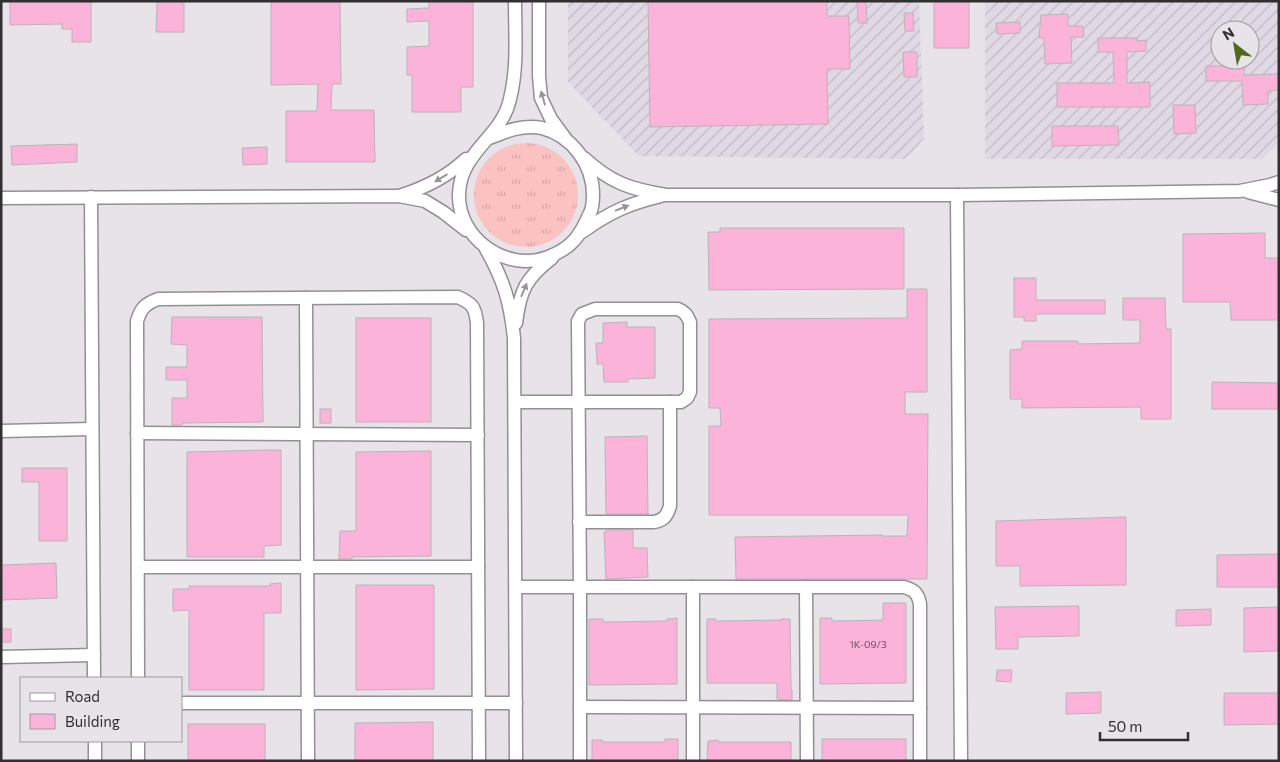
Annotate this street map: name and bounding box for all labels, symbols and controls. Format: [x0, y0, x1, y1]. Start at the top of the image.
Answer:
north arrow [1210, 20, 1260, 70]
text: N [1219, 23, 1237, 43]
one-way arrow [538, 90, 546, 105]
one-way arrow [435, 174, 448, 183]
one-way arrow [614, 204, 629, 211]
one-way arrow [520, 282, 528, 297]
house number: 1K-09/3 [849, 638, 887, 650]
legend [20, 677, 182, 742]
text: Road [65, 687, 100, 705]
scale bar [1100, 710, 1188, 742]
text: Building [65, 712, 120, 730]
text: 50 m [1108, 717, 1142, 735]

